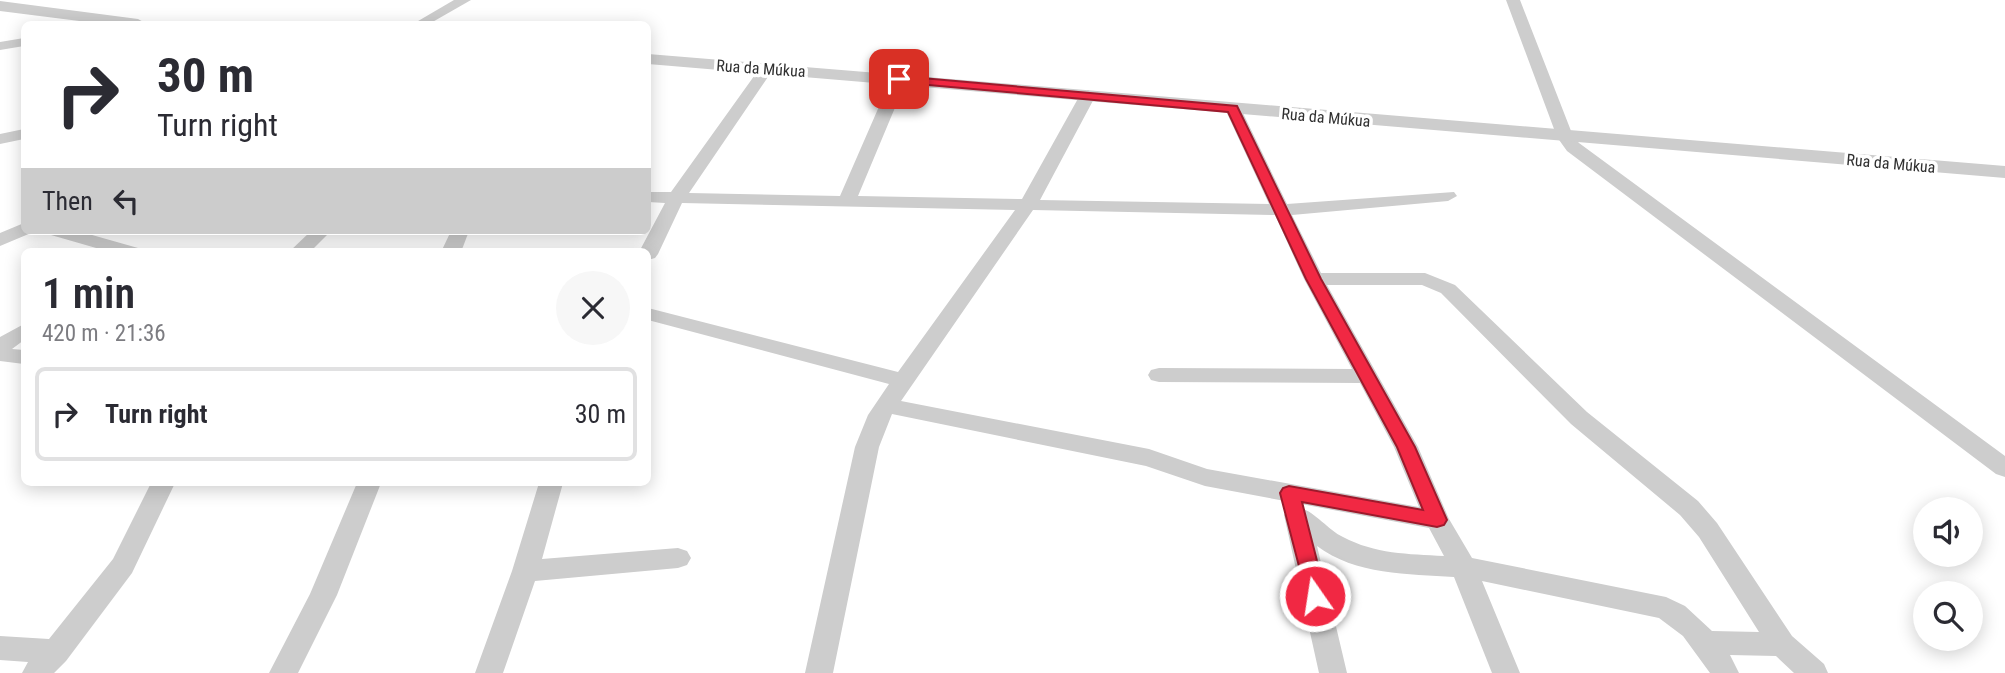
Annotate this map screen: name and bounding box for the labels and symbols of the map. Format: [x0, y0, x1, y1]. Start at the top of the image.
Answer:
pin [869, 49, 929, 109]
street label: Rua da Múkua [716, 56, 806, 81]
street label: Rua da Múkua [1281, 104, 1371, 131]
street label: Rua da Múkua [1846, 150, 1936, 177]
position arrow [1278, 559, 1352, 633]

